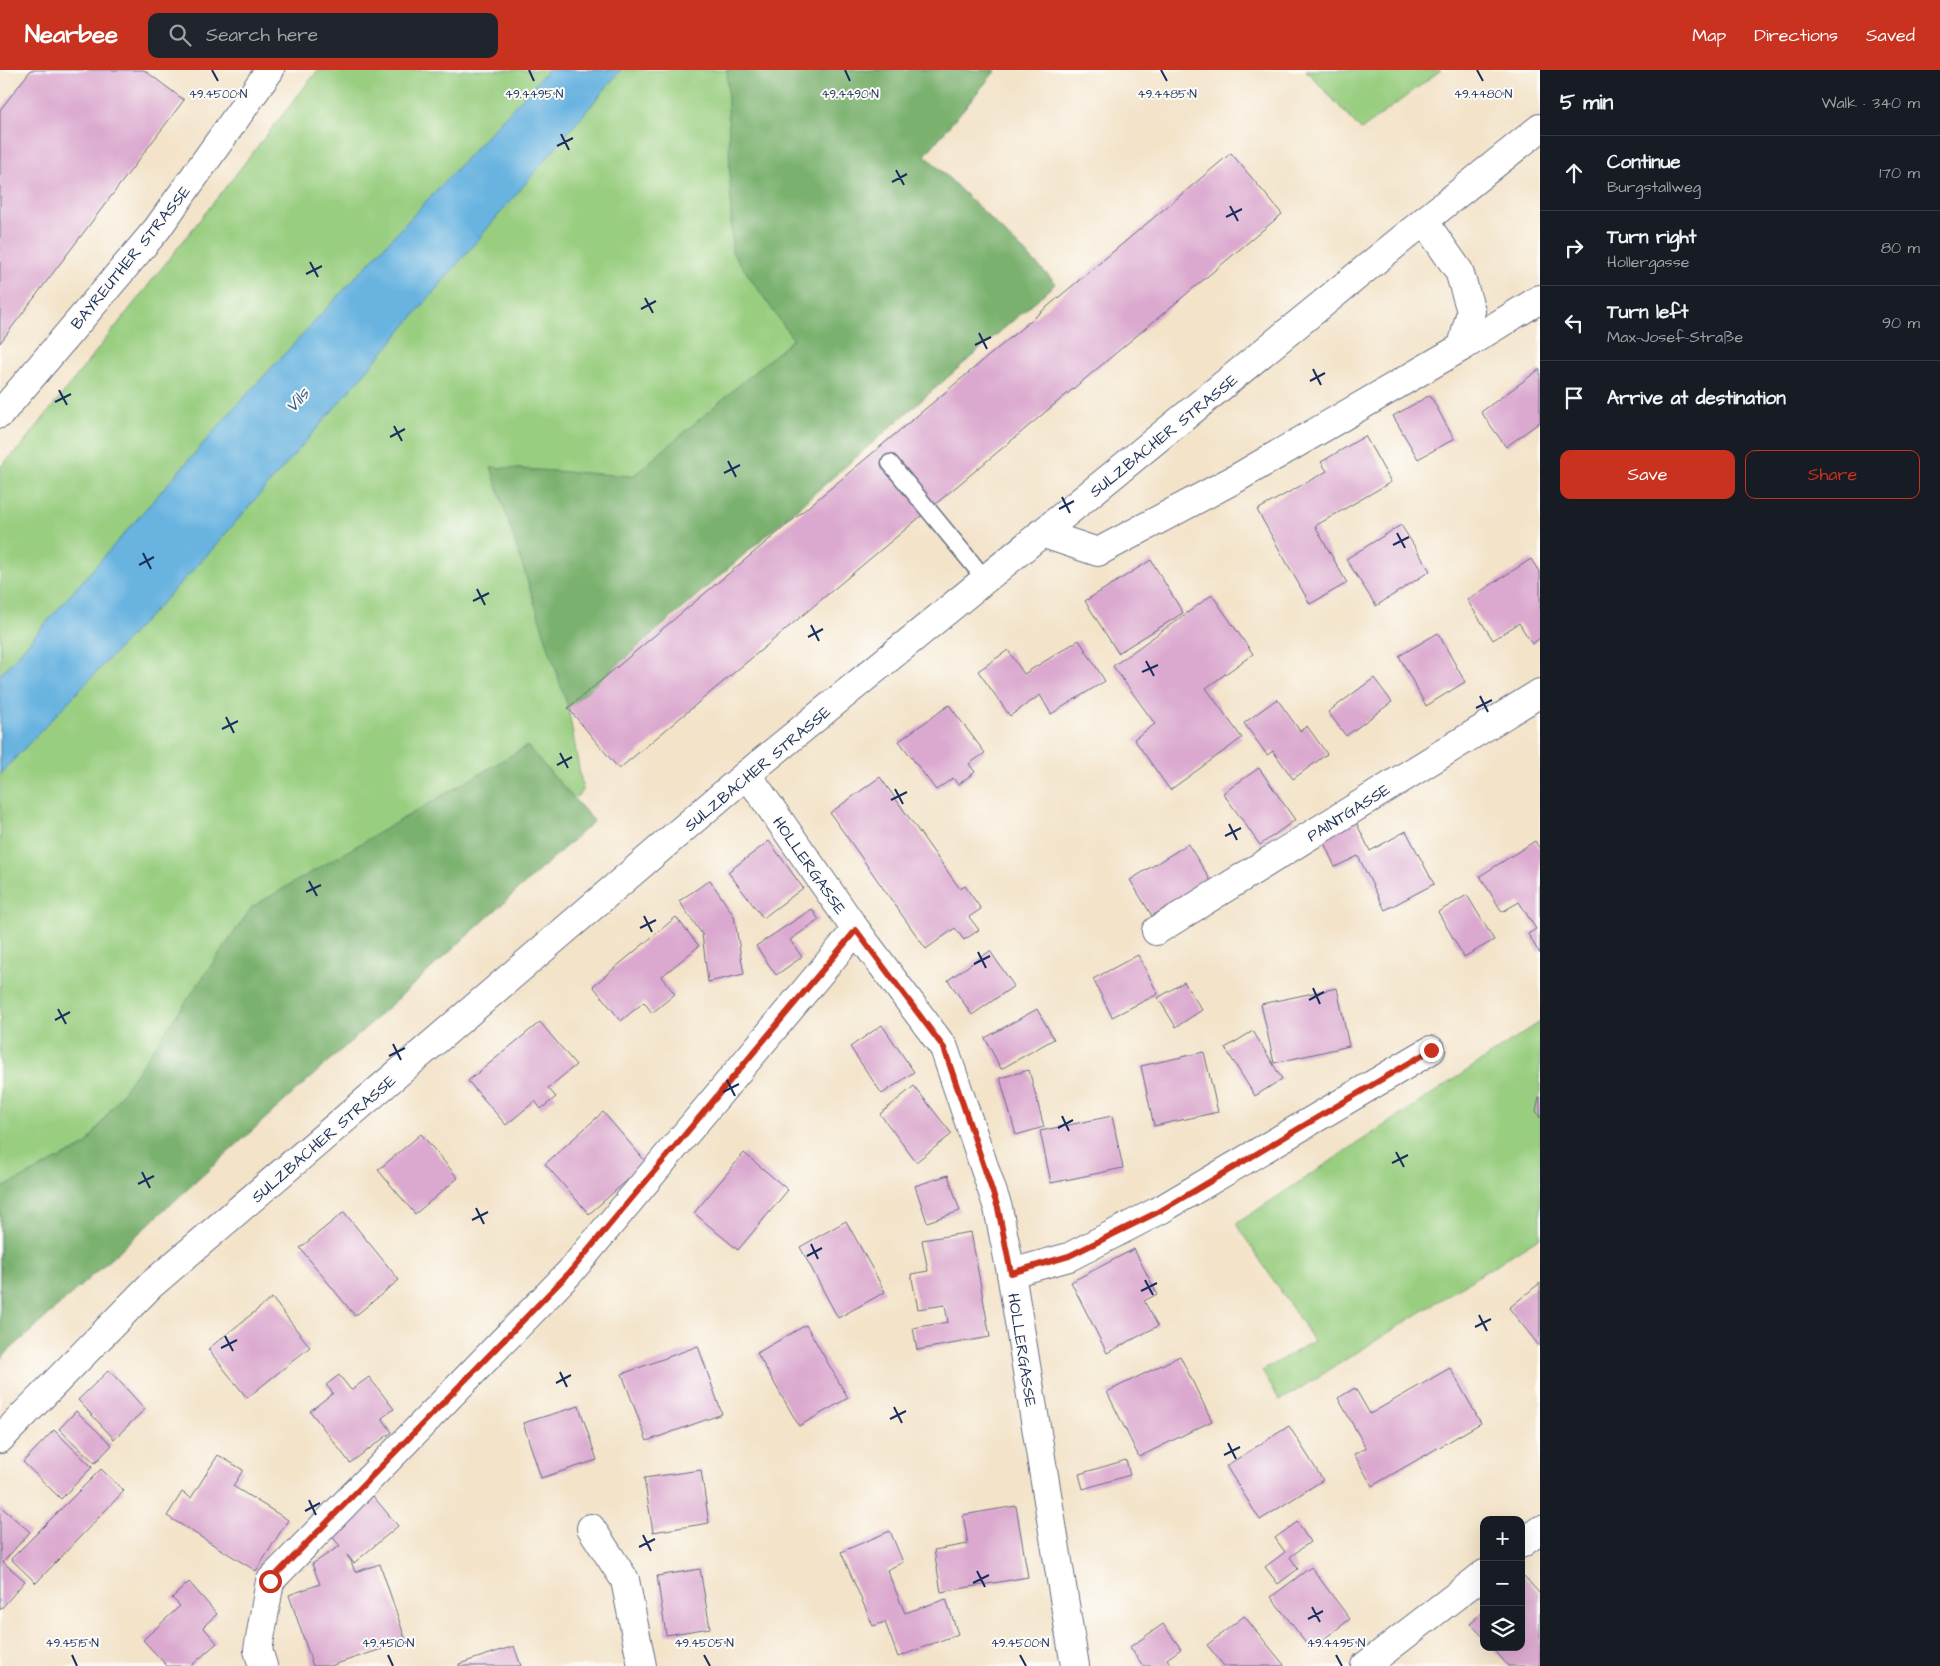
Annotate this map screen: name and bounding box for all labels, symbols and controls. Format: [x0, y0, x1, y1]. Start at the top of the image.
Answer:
search box [148, 13, 498, 58]
text: Nearbee [25, 18, 118, 52]
icon: search [166, 21, 194, 49]
text: Search here [206, 22, 318, 49]
text: Map [1692, 23, 1726, 48]
text: Directions [1754, 23, 1838, 48]
text: Saved [1866, 23, 1915, 48]
text: 49.4500°N [189, 86, 248, 103]
text: 49.4495°N [505, 86, 564, 103]
text: 49.4490°N [821, 86, 879, 103]
text: 49.4485°N [1137, 86, 1197, 103]
text: 49.4480°N [1454, 86, 1513, 103]
text: 5 min [1560, 88, 1613, 117]
text: Walk · 340 m [1821, 92, 1920, 114]
text: Continue [1607, 149, 1681, 176]
icon: ahead [1560, 159, 1588, 187]
text: 170 m [1879, 162, 1920, 184]
text: Burgstallweg [1607, 176, 1701, 198]
street label: BAYREUTHER STRASSE [66, 181, 196, 334]
text: Turn right [1607, 224, 1696, 251]
icon: right [1560, 234, 1588, 262]
text: 80 m [1881, 237, 1920, 259]
text: Hollergasse [1607, 251, 1689, 273]
text: Turn left [1607, 299, 1688, 326]
icon: left [1560, 309, 1588, 337]
text: 90 m [1882, 312, 1920, 334]
text: Max-Josef-Straße [1607, 326, 1743, 348]
street label: SULZBACHER STRASSE [1085, 369, 1243, 502]
water label: Vils [279, 382, 316, 418]
icon: arrive [1560, 384, 1588, 412]
text: Arrive at destination [1607, 385, 1786, 412]
button: Save [1560, 450, 1735, 499]
button: Share [1745, 450, 1920, 499]
street label: SULZBACHER STRASSE [680, 701, 836, 837]
street label: PAINTGASSE [1303, 778, 1395, 847]
street label: HOLLERGASSE [767, 812, 851, 919]
route end [1420, 1039, 1443, 1062]
street label: SULZBACHER STRASSE [247, 1070, 401, 1208]
street label: HOLLERGASSE [1002, 1292, 1042, 1409]
map controls [1480, 1516, 1525, 1651]
button: + [1480, 1516, 1525, 1561]
button: − [1480, 1561, 1525, 1606]
route start [259, 1570, 282, 1593]
button: layers [1480, 1606, 1525, 1651]
text: 49.4515°N [45, 1635, 99, 1652]
text: 49.4510°N [362, 1635, 415, 1652]
text: 49.4505°N [674, 1635, 734, 1652]
text: 49.4500°N [991, 1635, 1050, 1652]
text: 49.4495°N [1307, 1635, 1366, 1652]

